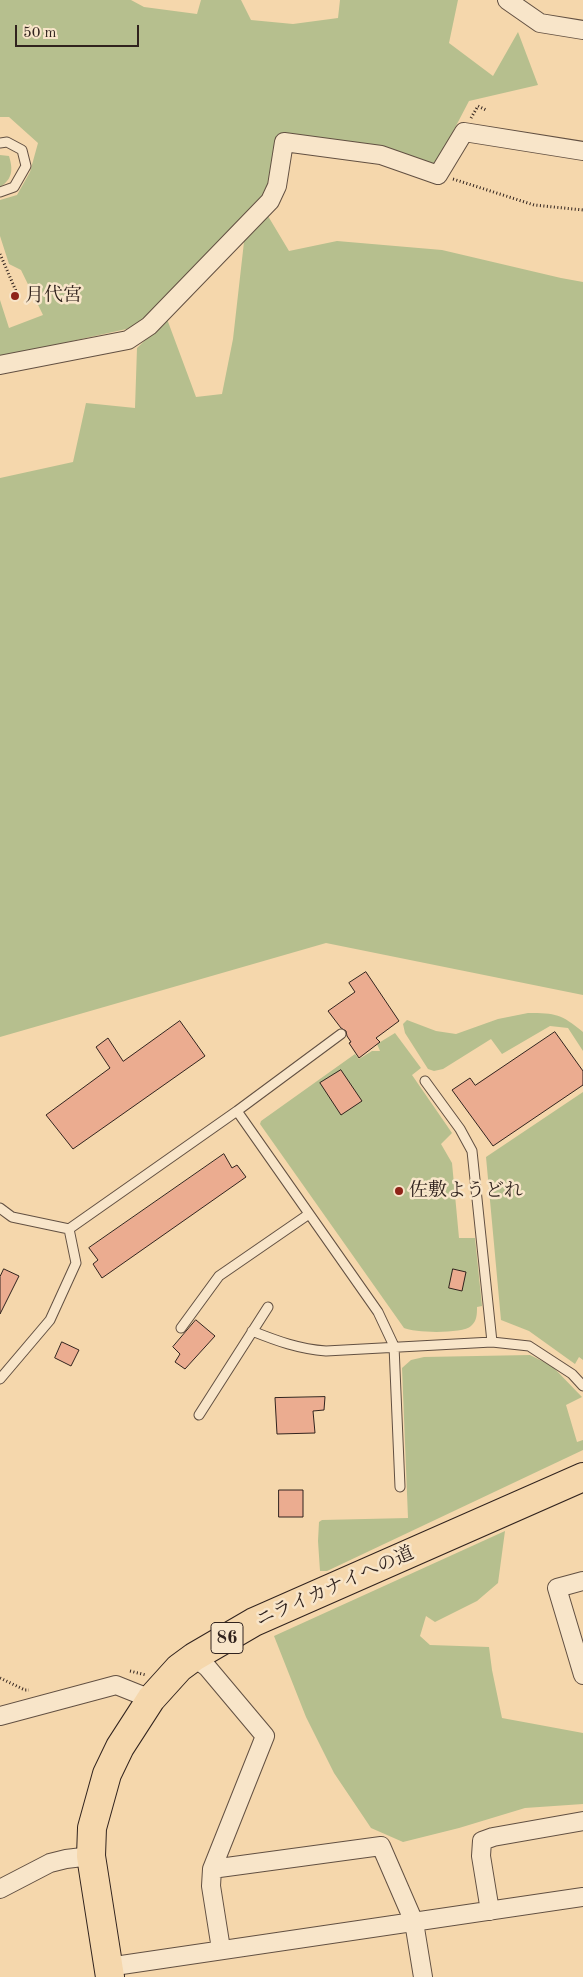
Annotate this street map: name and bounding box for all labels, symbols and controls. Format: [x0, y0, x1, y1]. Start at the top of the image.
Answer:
scale bar [18, 15, 141, 47]
text: 50 m [23, 26, 57, 41]
place label: 月代宮 [25, 285, 82, 307]
marker: 月代宮 [9, 290, 21, 302]
place label: 佐敷ようどれ [409, 1180, 523, 1202]
marker: 佐敷ようどれ [393, 1185, 405, 1197]
street label: ニライカナイへの道 [252, 1542, 418, 1632]
road number: 86 [211, 1622, 243, 1654]

